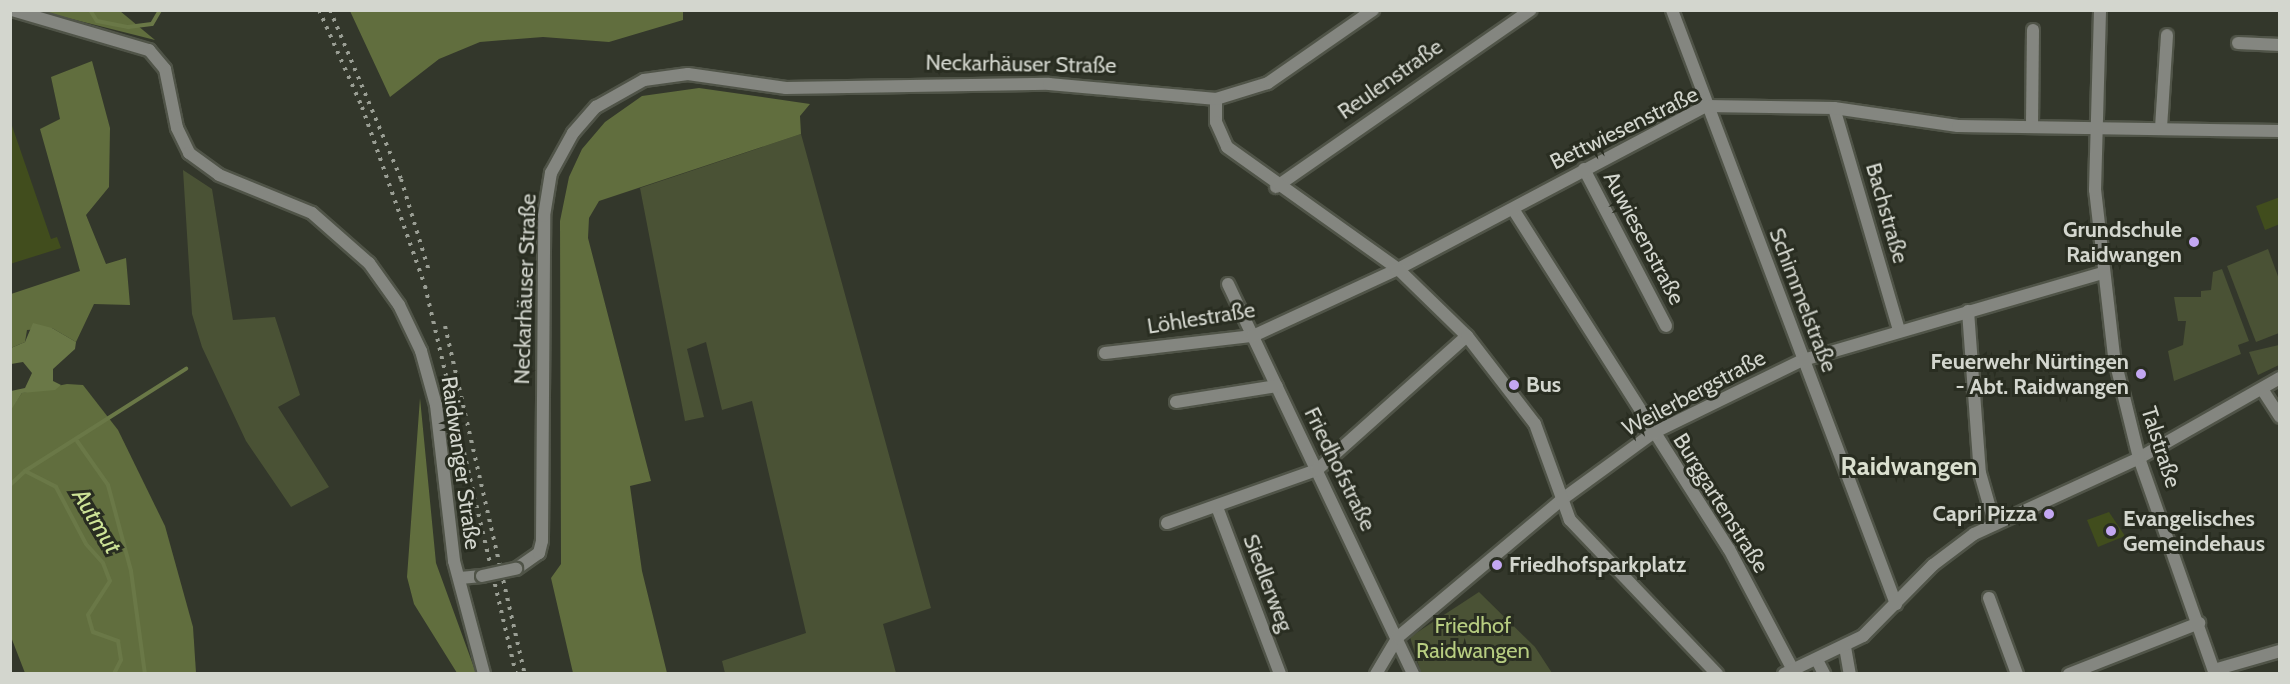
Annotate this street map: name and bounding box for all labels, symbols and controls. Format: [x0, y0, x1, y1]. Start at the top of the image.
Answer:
street label: Reulenstraße [1332, 33, 1448, 125]
street label: Neckarhäuser Straße [925, 49, 1117, 79]
street label: Bettwiesenstraße [1546, 81, 1702, 175]
street label: Bachstraße [1860, 160, 1914, 266]
street label: Auwiesenstraße [1598, 167, 1690, 309]
street label: Neckarhäuser Straße [508, 193, 542, 385]
place label: Grundschule Raidwangen [2063, 216, 2182, 268]
street label: Schimmelstraße [1763, 224, 1843, 376]
marker: Grundschule Raidwangen [2187, 235, 2201, 249]
street label: Löhlestraße [1145, 296, 1257, 340]
street label: Weilerbergstraße [1618, 344, 1770, 442]
place label: Feuerwehr Nürtingen - Abt. Raidwangen [1931, 348, 2129, 400]
marker: Feuerwehr Nürtingen - Abt. Raidwangen [2134, 367, 2148, 381]
place label: Bus [1526, 372, 1561, 398]
street label: Raidwanger Straße [436, 375, 486, 551]
marker: Bus [1507, 378, 1521, 392]
street label: Friedhofstraße [1299, 403, 1381, 535]
street label: Talstraße [2135, 403, 2187, 491]
street label: Burggartenstraße [1668, 428, 1774, 578]
district label: Raidwangen [1841, 451, 1977, 483]
water label: Autmut [66, 483, 128, 559]
place label: Capri Pizza [1933, 501, 2037, 527]
place label: Evangelisches Gemeindehaus [2123, 505, 2265, 556]
marker: Capri Pizza [2042, 507, 2056, 521]
marker: Evangelisches Gemeindehaus [2104, 524, 2118, 538]
street label: Siedlerweg [1237, 531, 1299, 635]
place label: Friedhofsparkplatz [1509, 552, 1686, 578]
marker: Friedhofsparkplatz [1490, 558, 1504, 572]
park label: Friedhof Raidwangen [1416, 612, 1530, 664]

